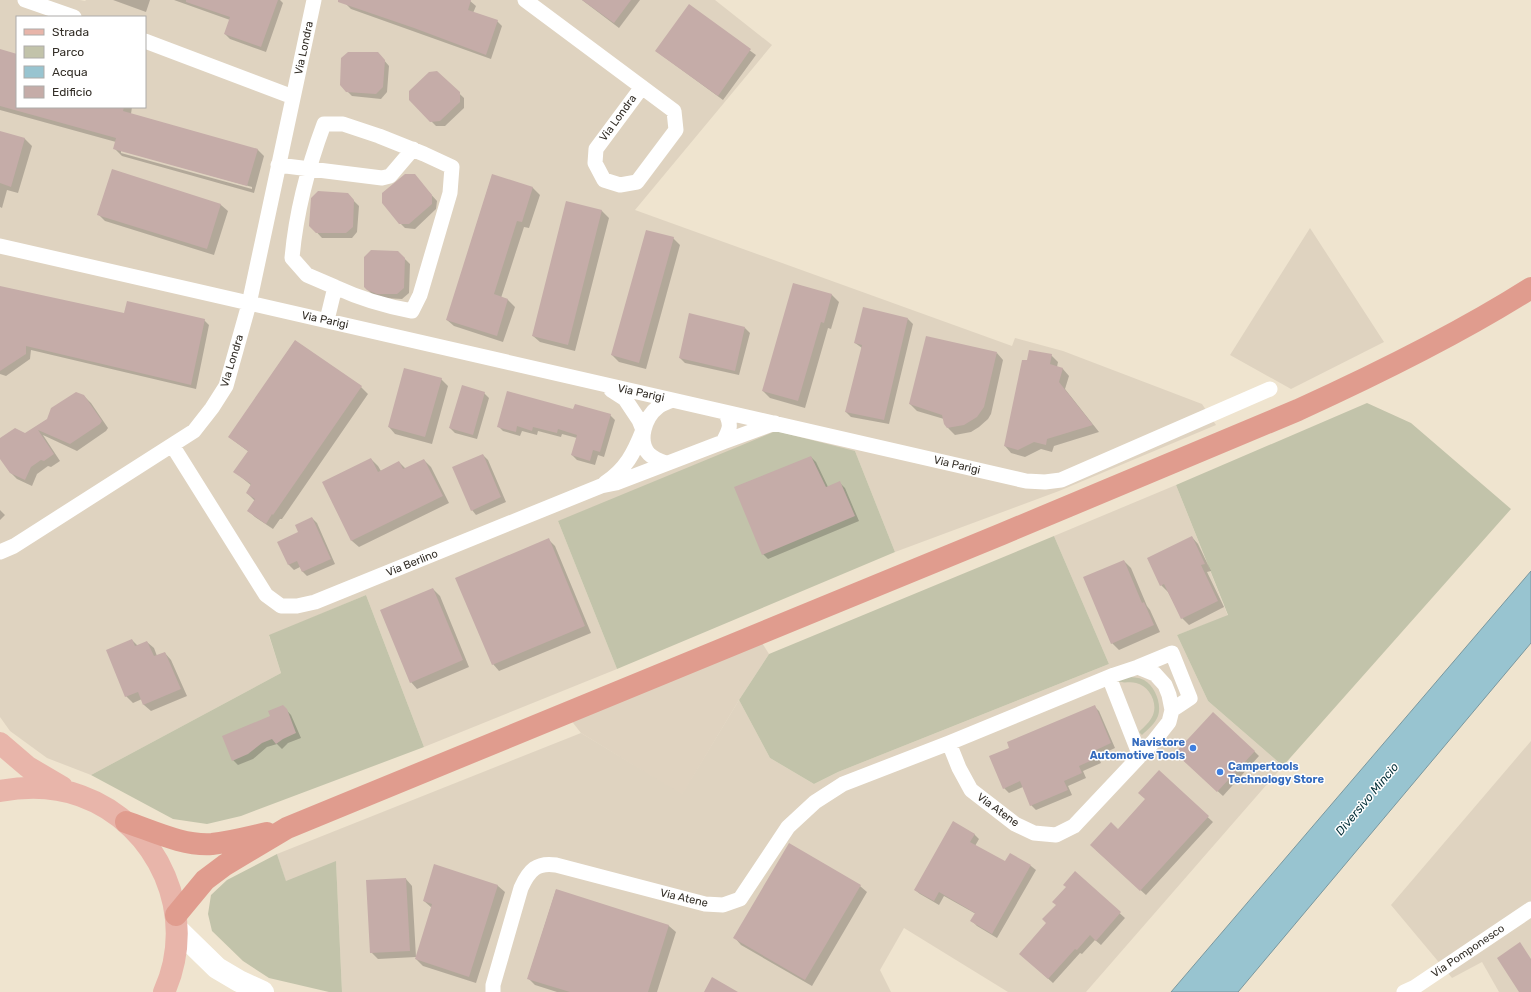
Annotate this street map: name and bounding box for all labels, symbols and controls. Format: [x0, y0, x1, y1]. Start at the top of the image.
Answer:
legend [16, 16, 146, 108]
street label: Via Londra [292, 20, 316, 76]
text: Strada [52, 25, 89, 39]
text: Parco [52, 45, 84, 59]
text: Acqua [52, 65, 88, 79]
text: Edificio [52, 85, 92, 99]
street label: Via Londra [597, 92, 639, 144]
street label: Via Parigi [300, 309, 350, 331]
street label: Via Londra [218, 333, 246, 389]
street label: Via Parigi [616, 382, 666, 404]
street label: Via Parigi [932, 453, 982, 477]
street label: Via Berlino [384, 547, 440, 579]
place label: Navistore Automotive Tools [1090, 736, 1185, 762]
marker: Navistore Automotive Tools [1188, 743, 1198, 753]
place label: Campertools Technology Store [1228, 760, 1324, 786]
water label: Diversivo Mincio [1333, 760, 1401, 838]
marker: Campertools Technology Store [1215, 767, 1225, 777]
street label: Via Atene [974, 790, 1022, 830]
street label: Via Atene [659, 886, 709, 910]
street label: Via Pomponesco [1429, 922, 1507, 980]

